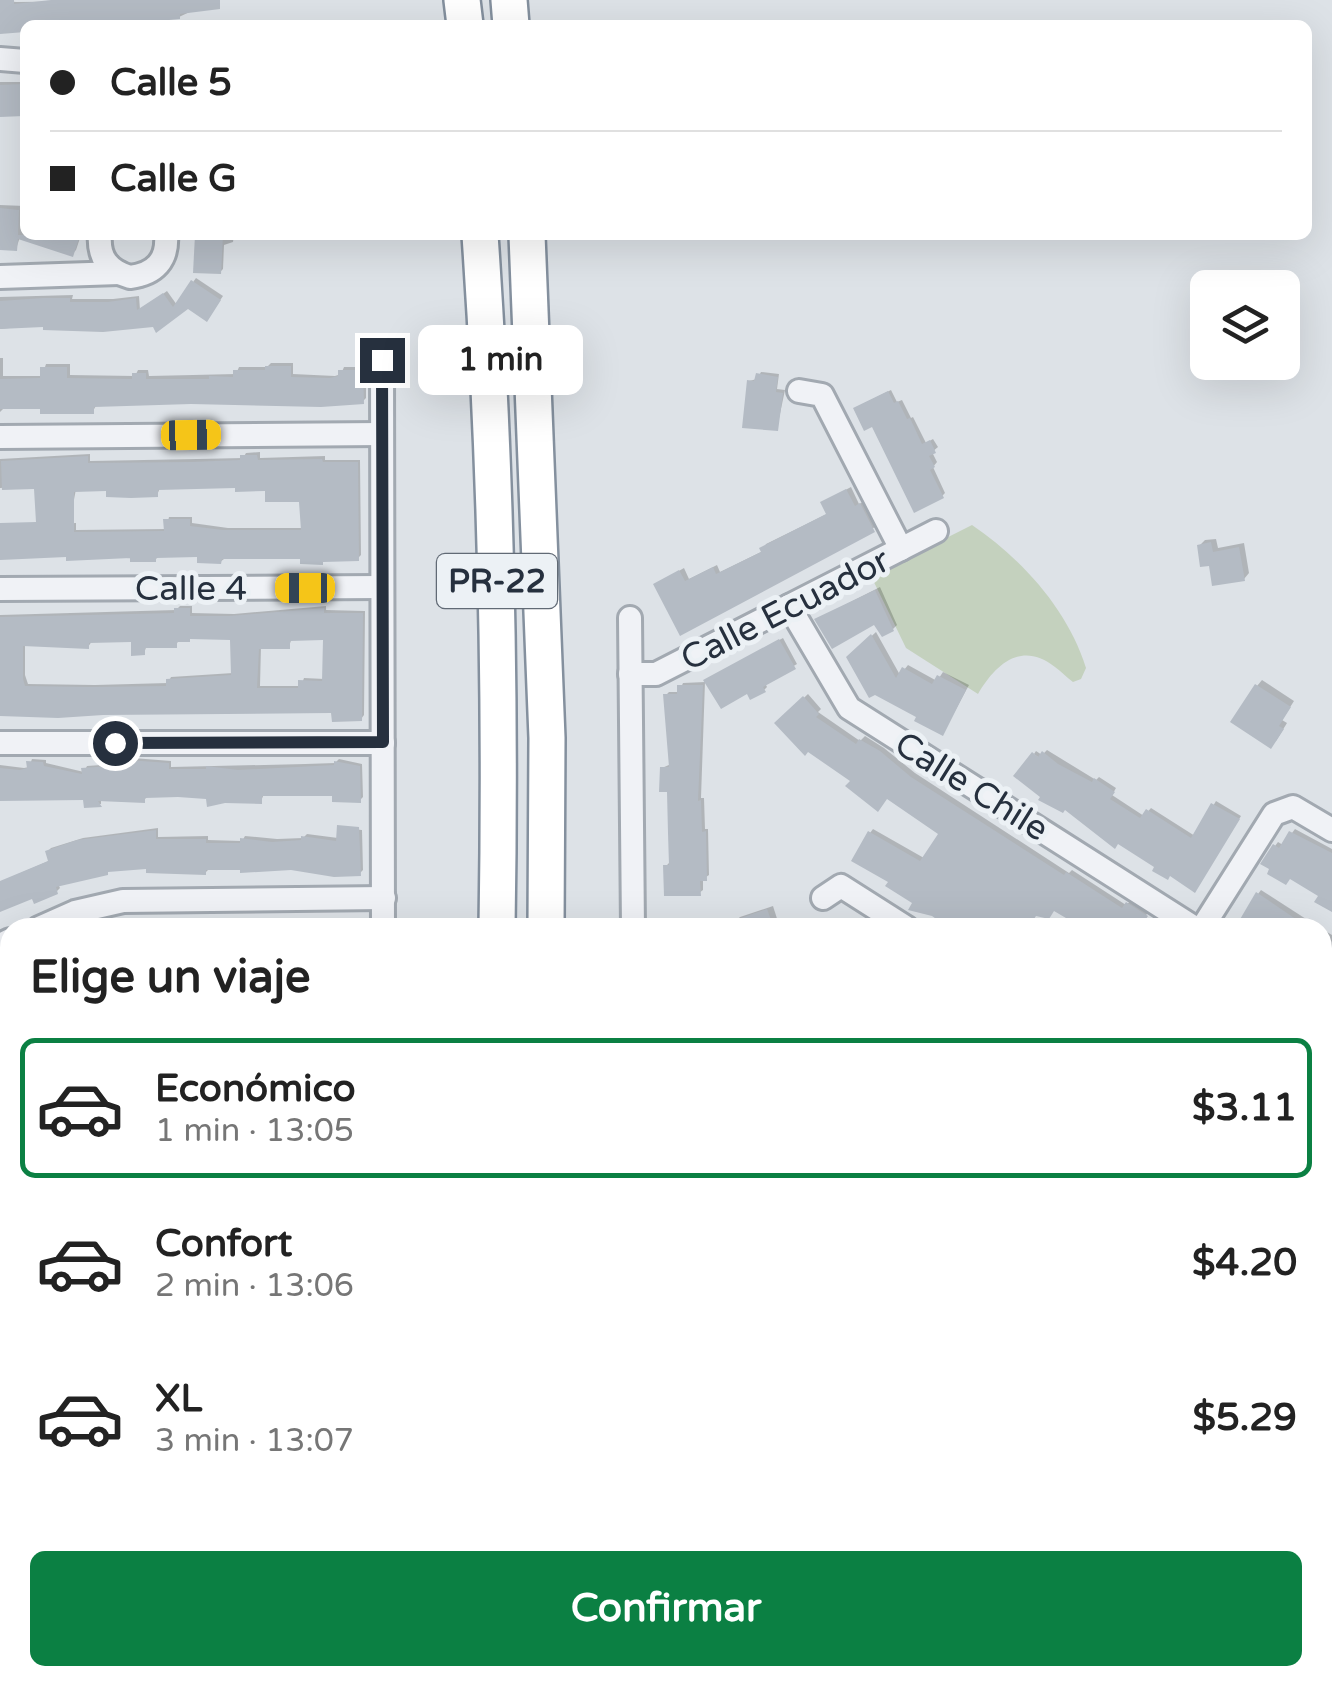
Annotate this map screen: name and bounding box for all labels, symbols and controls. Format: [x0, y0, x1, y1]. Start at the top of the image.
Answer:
text: Calle 5 [110, 60, 232, 106]
text: Calle G [110, 156, 237, 202]
map controls [1190, 270, 1300, 380]
button: layers [1190, 270, 1300, 380]
callout: 1 min [417, 325, 582, 395]
route end [360, 338, 405, 383]
text: 1 min [458, 341, 543, 379]
car [161, 419, 221, 451]
street label: Calle Ecuador [674, 539, 897, 680]
road number: PR-22 [437, 554, 557, 608]
street label: Calle 4 [135, 568, 247, 610]
car [275, 573, 335, 603]
route start [93, 721, 138, 766]
street label: Calle Chile [887, 723, 1056, 851]
text: Elige un viaje [30, 951, 310, 1005]
icon: car [35, 1063, 125, 1153]
text: Económico [155, 1066, 356, 1112]
text: $3.11 [1192, 1085, 1297, 1131]
text: 1 min · 13:05 [155, 1112, 354, 1150]
icon: car [35, 1218, 125, 1308]
text: Confort [155, 1221, 292, 1267]
text: $4.20 [1192, 1240, 1297, 1286]
text: 2 min · 13:06 [155, 1267, 354, 1305]
icon: car [35, 1373, 125, 1463]
text: XL [155, 1376, 202, 1422]
text: $5.29 [1192, 1395, 1297, 1441]
text: 3 min · 13:07 [155, 1422, 354, 1460]
button: Confirmar [30, 1551, 1302, 1666]

